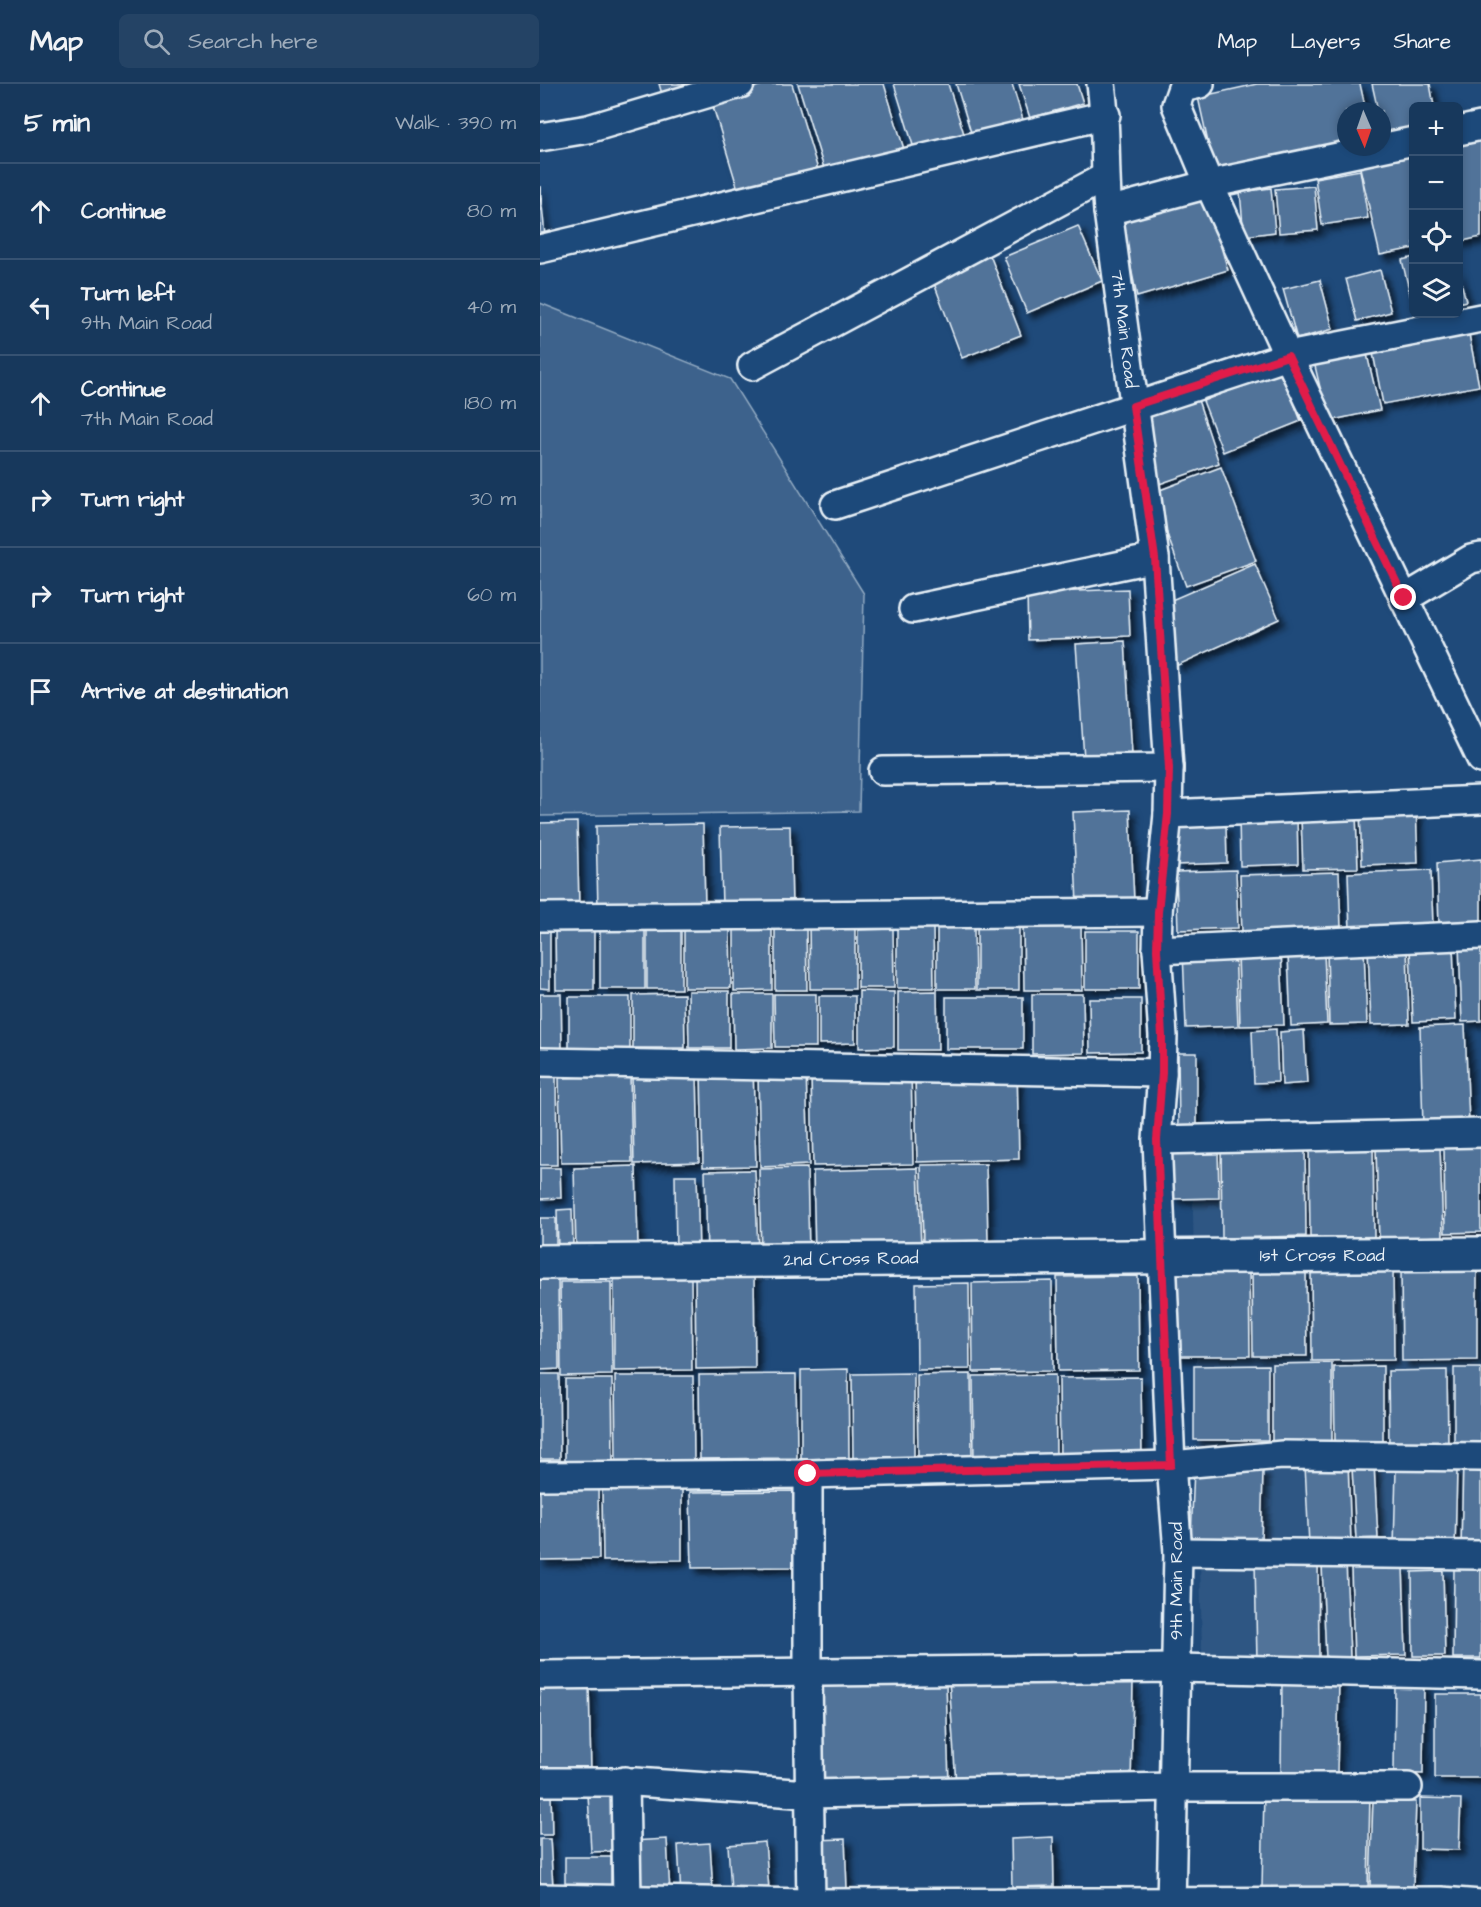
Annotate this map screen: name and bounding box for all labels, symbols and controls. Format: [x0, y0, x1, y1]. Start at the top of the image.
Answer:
search box [119, 14, 539, 68]
text: Map [30, 22, 83, 61]
icon: search [140, 25, 173, 58]
text: Search here [188, 26, 318, 57]
text: Map [1217, 27, 1257, 56]
text: Layers [1290, 27, 1360, 56]
text: Share [1393, 27, 1451, 56]
north arrow [1337, 102, 1391, 156]
map controls [1409, 102, 1463, 318]
button: + [1409, 102, 1463, 156]
text: 5 min [24, 105, 90, 141]
text: Walk · 390 m [395, 109, 516, 137]
button: − [1409, 156, 1463, 210]
icon: ahead [24, 195, 57, 228]
text: Continue [81, 196, 166, 227]
text: 80 m [467, 197, 516, 225]
button: locate [1409, 210, 1463, 264]
button: layers [1409, 264, 1463, 318]
street label: 7th Main Road [1104, 269, 1144, 389]
text: Turn left [81, 278, 175, 309]
icon: left [24, 291, 57, 324]
text: 40 m [466, 293, 516, 321]
text: 9th Main Road [81, 309, 212, 337]
text: Continue [81, 374, 166, 405]
icon: ahead [24, 387, 57, 420]
text: 180 m [464, 389, 516, 417]
text: 7th Main Road [81, 405, 213, 433]
icon: right [24, 483, 57, 516]
text: Turn right [81, 484, 184, 515]
text: 30 m [470, 485, 516, 513]
icon: right [24, 579, 57, 612]
text: Turn right [81, 580, 184, 611]
text: 60 m [467, 581, 516, 609]
route end [1390, 584, 1416, 610]
icon: arrive [24, 675, 57, 708]
text: Arrive at destination [81, 676, 288, 707]
street label: 1st Cross Road [1259, 1243, 1385, 1268]
street label: 2nd Cross Road [783, 1245, 919, 1273]
route start [794, 1460, 820, 1486]
street label: 9th Main Road [1164, 1522, 1189, 1640]

